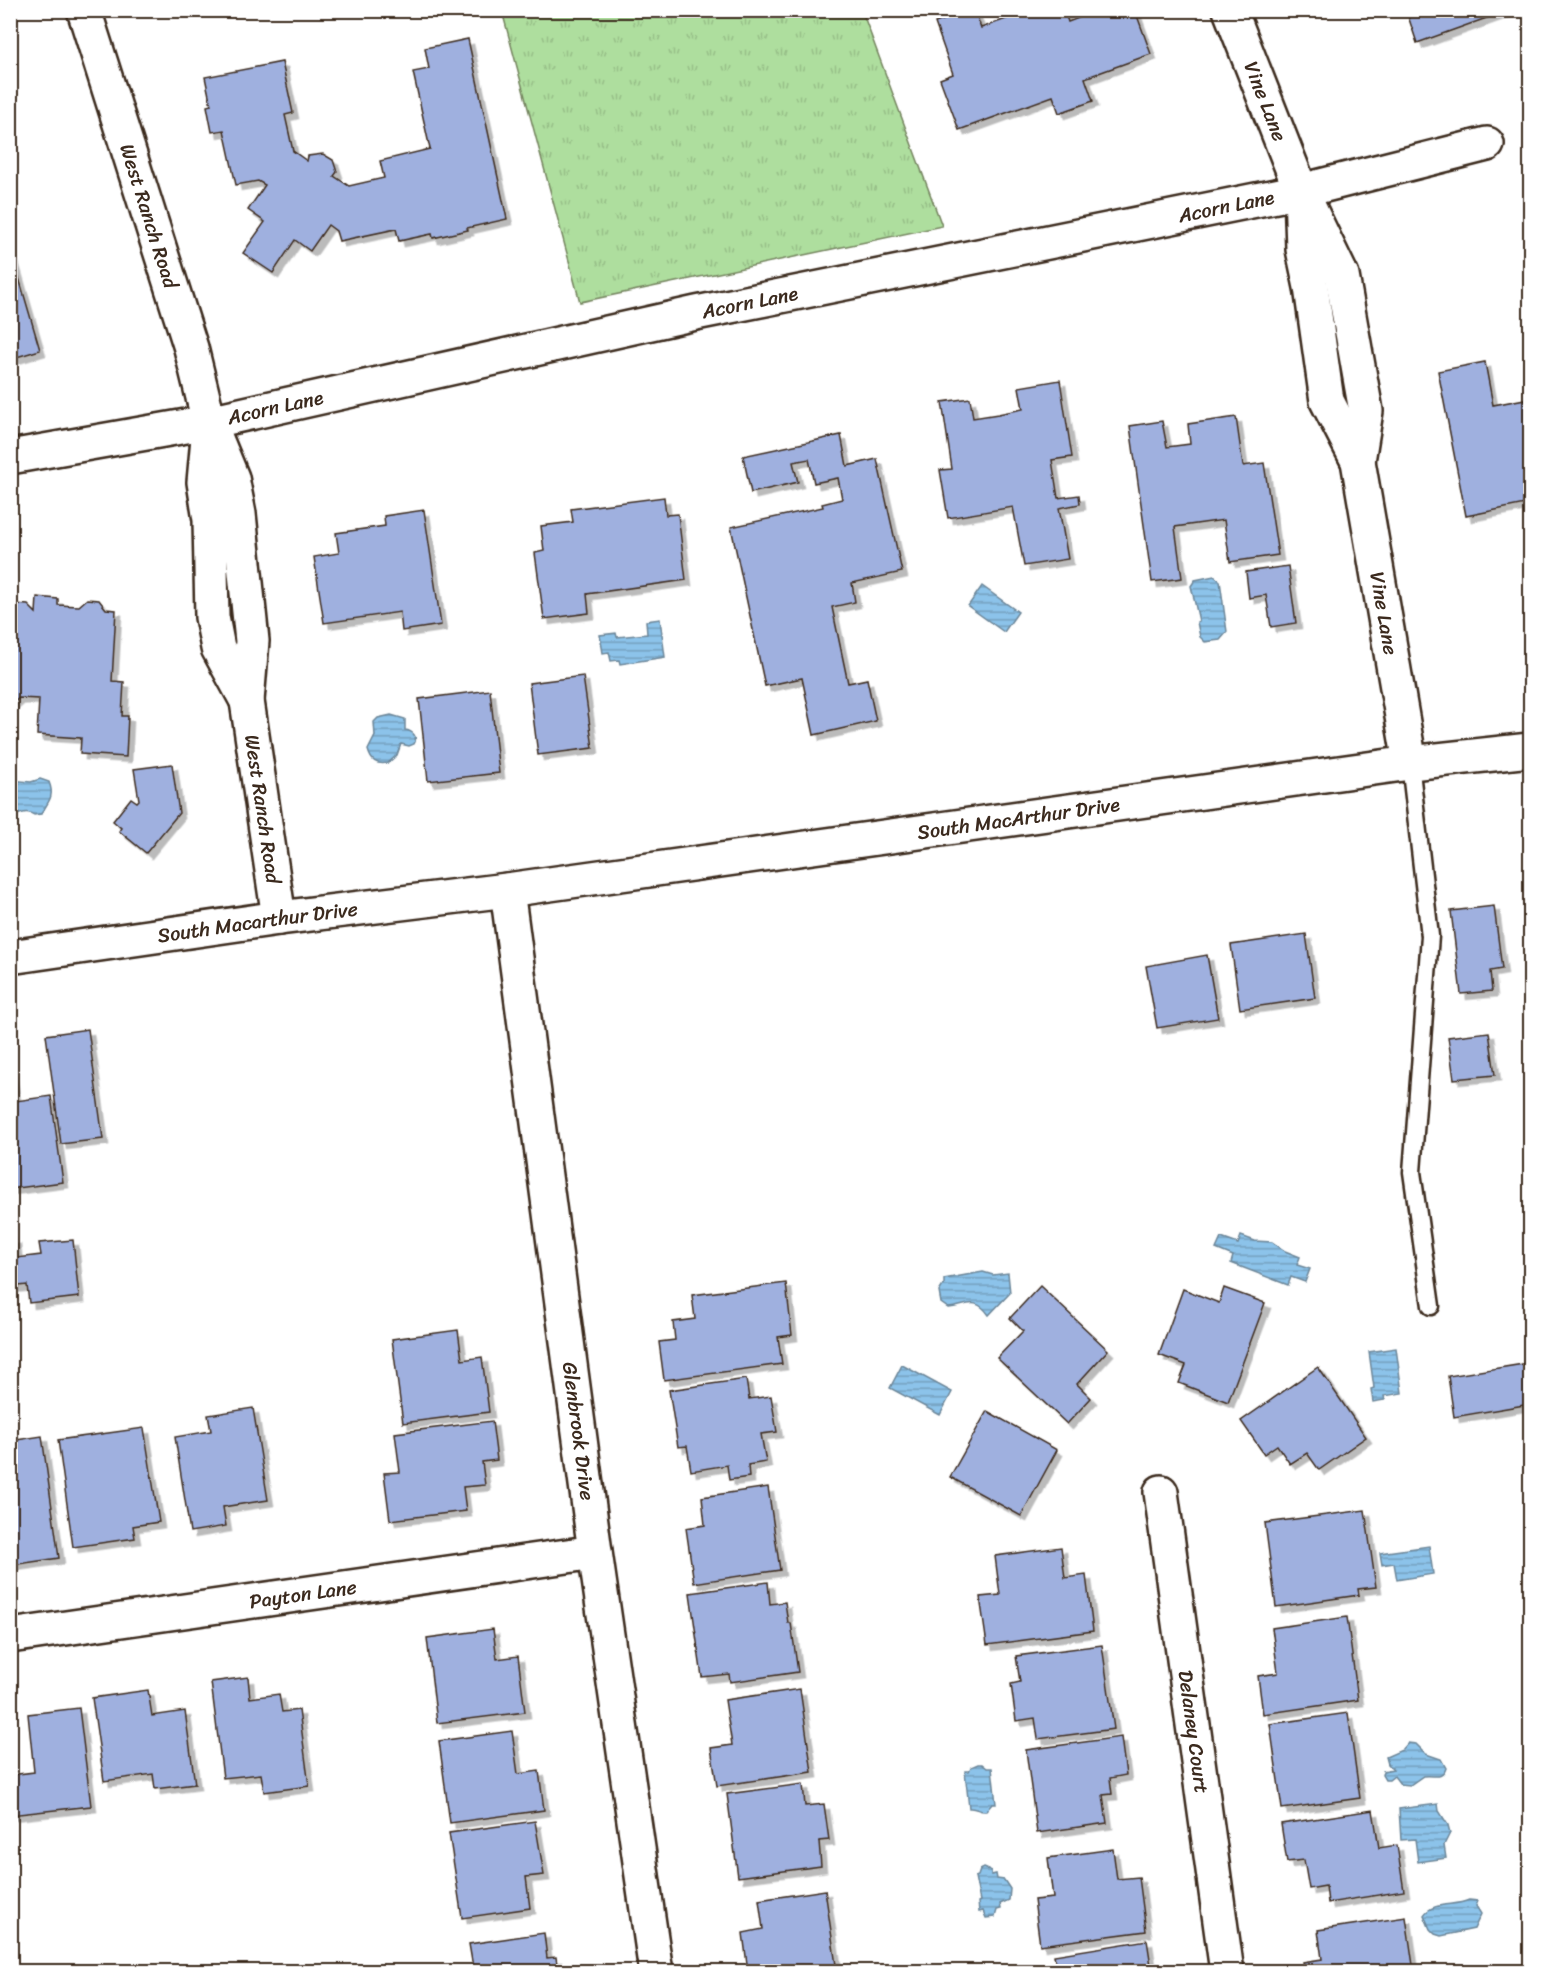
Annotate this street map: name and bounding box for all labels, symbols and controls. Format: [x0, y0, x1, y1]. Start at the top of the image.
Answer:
street label: Vine Lane [1234, 56, 1297, 147]
street label: West Ranch Road [109, 139, 188, 294]
street label: Acorn Lane [1174, 180, 1278, 234]
street label: Acorn Lane [698, 276, 801, 330]
street label: Acorn Lane [223, 380, 327, 436]
street label: Vine Lane [1359, 569, 1408, 658]
street label: West Ranch Road [234, 732, 291, 887]
street label: South MacArthur Drive [915, 787, 1123, 850]
street label: South Macarthur Drive [155, 891, 360, 953]
street label: Glenbrook Drive [552, 1360, 605, 1503]
street label: Payton Lane [247, 1569, 359, 1619]
street label: Delaney Court [1168, 1668, 1219, 1796]

